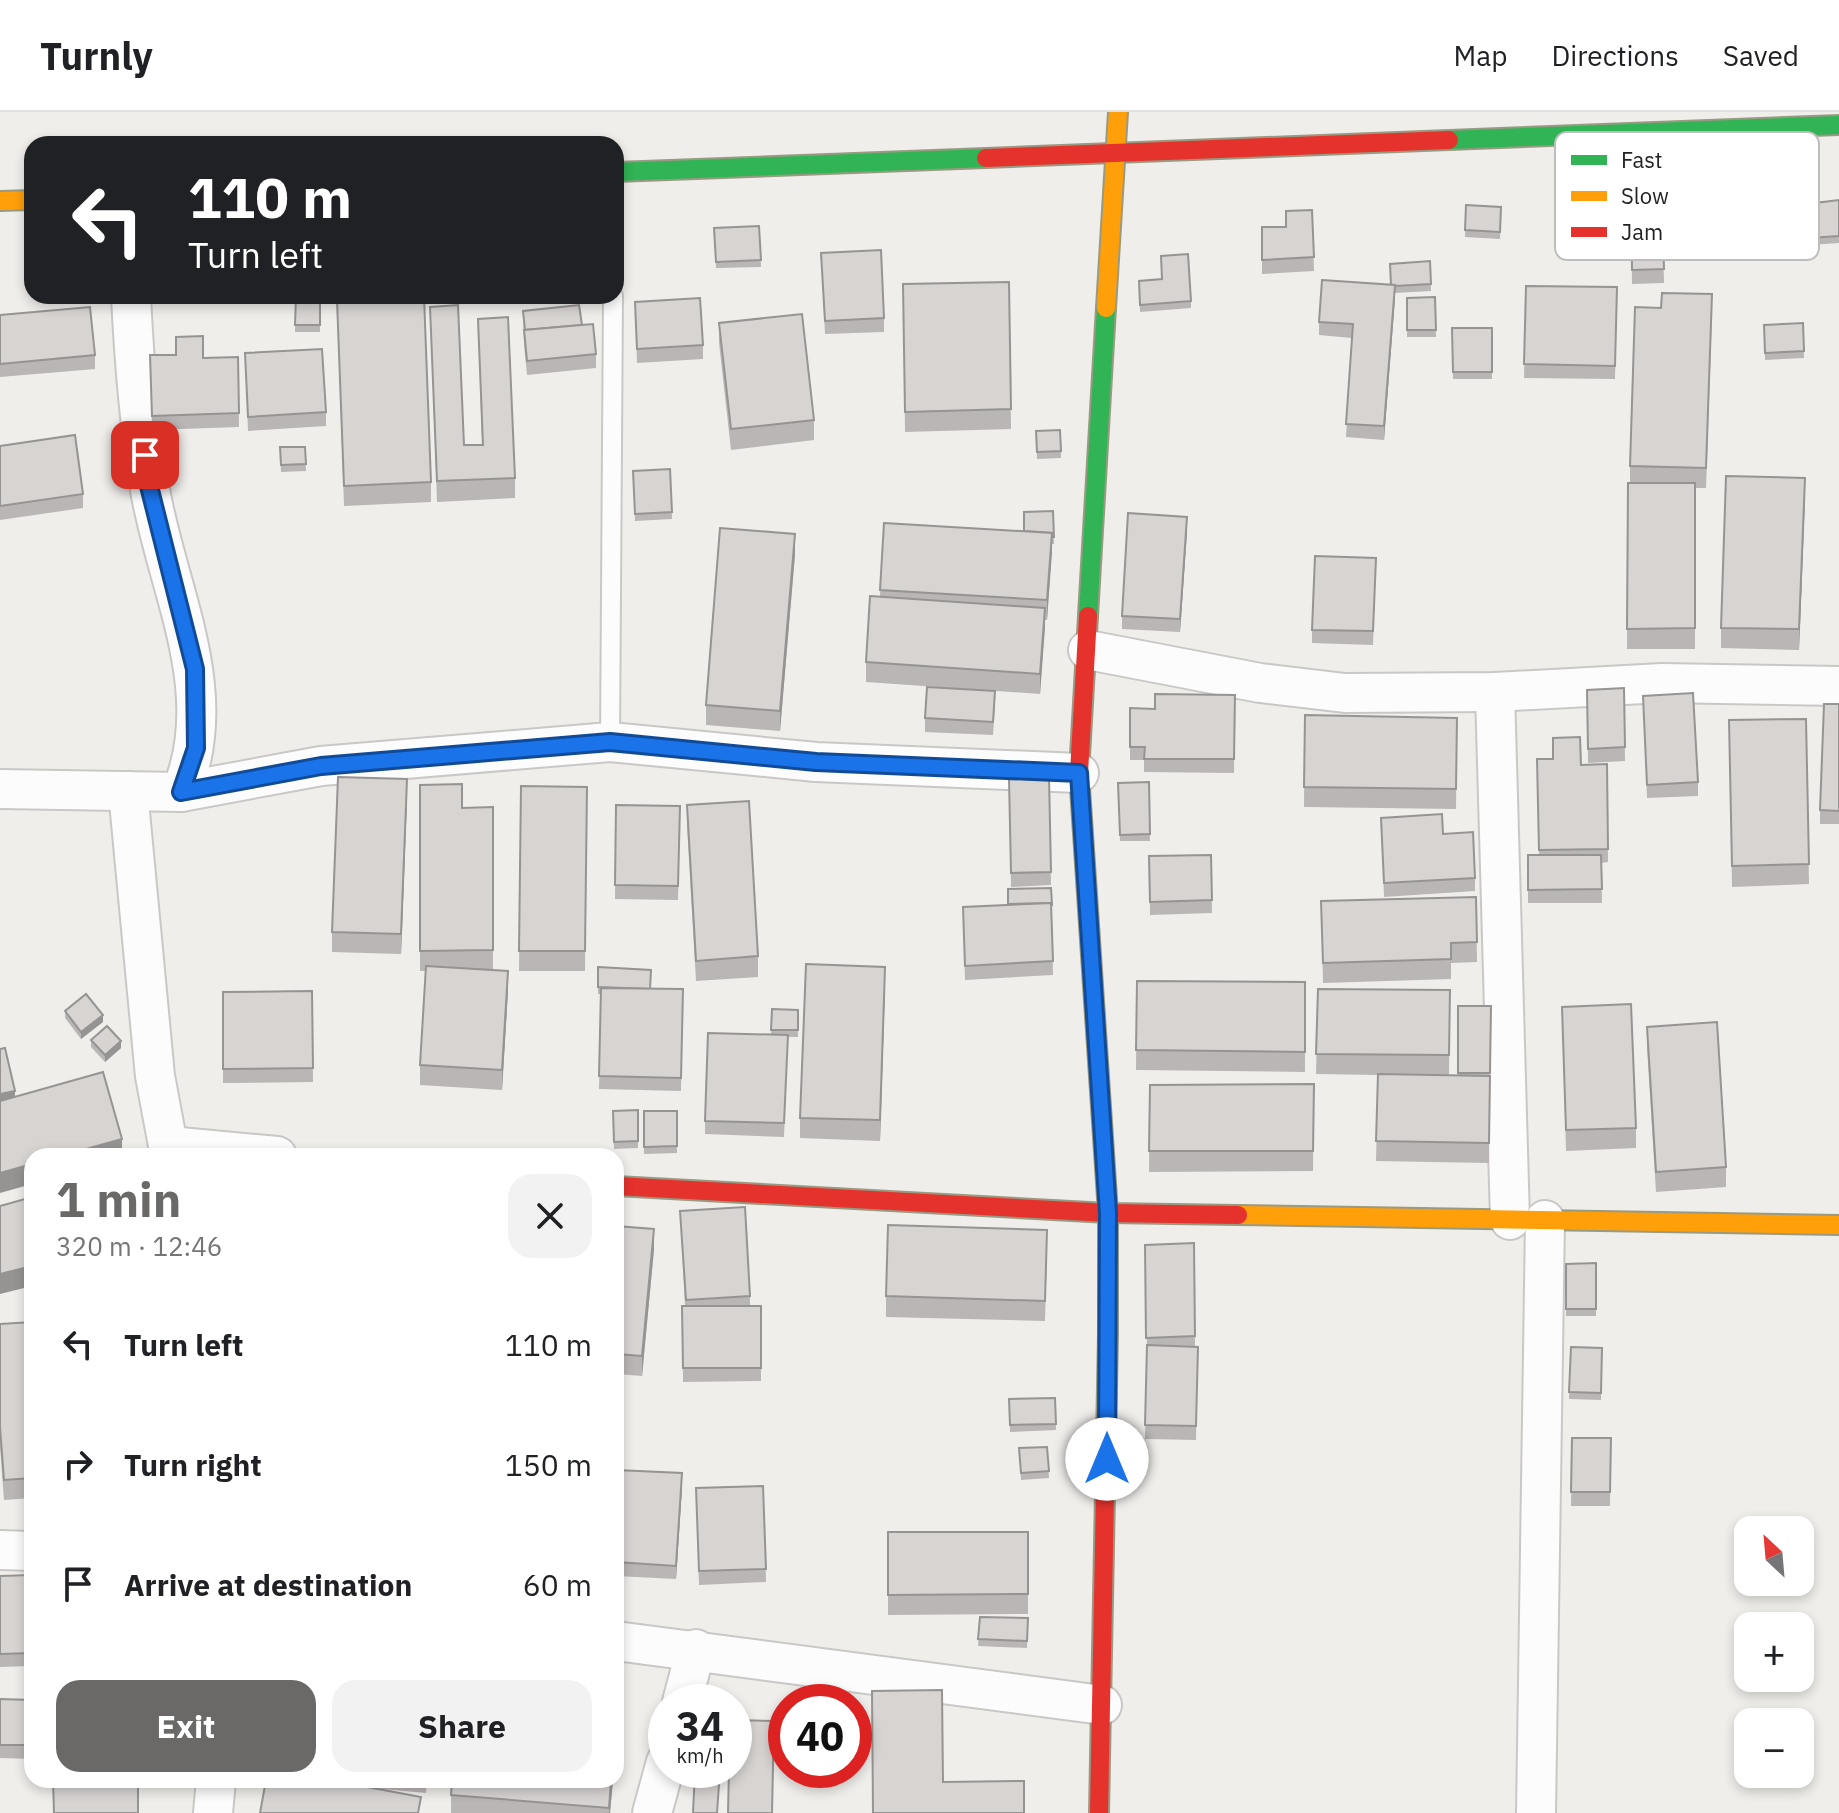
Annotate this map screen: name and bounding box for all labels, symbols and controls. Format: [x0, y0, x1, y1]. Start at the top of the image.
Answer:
text: Turnly [40, 31, 153, 80]
text: Map [1453, 37, 1507, 74]
text: Directions [1551, 37, 1679, 74]
text: Saved [1723, 37, 1799, 74]
legend [1555, 132, 1819, 260]
text: Fast [1621, 145, 1662, 174]
text: 110 m [188, 161, 352, 233]
icon: left [56, 168, 160, 272]
text: Slow [1621, 181, 1669, 210]
text: Jam [1621, 217, 1663, 246]
text: Turn left [188, 231, 323, 278]
pin [111, 421, 179, 489]
icon: arrive [123, 433, 167, 477]
text: 1 min [56, 1168, 181, 1230]
button: close [508, 1174, 592, 1258]
text: 320 m · 12:46 [56, 1229, 222, 1263]
icon: left [56, 1322, 100, 1366]
text: Turn left [124, 1325, 243, 1364]
text: 110 m [505, 1325, 592, 1364]
position arrow [1065, 1417, 1149, 1501]
icon: right [56, 1442, 100, 1486]
text: Turn right [124, 1445, 262, 1484]
text: 150 m [505, 1445, 592, 1484]
north arrow [1734, 1516, 1814, 1596]
map controls [1734, 1516, 1814, 1788]
icon: arrive [56, 1562, 100, 1606]
text: Arrive at destination [124, 1565, 412, 1604]
text: 60 m [523, 1565, 592, 1604]
button: + [1734, 1612, 1814, 1692]
button: Exit [56, 1680, 316, 1772]
button: Share [332, 1680, 592, 1772]
speed limit sign: 40 [768, 1684, 872, 1788]
text: 34 [676, 1700, 724, 1752]
button: − [1734, 1708, 1814, 1788]
text: km/h [676, 1742, 724, 1769]

